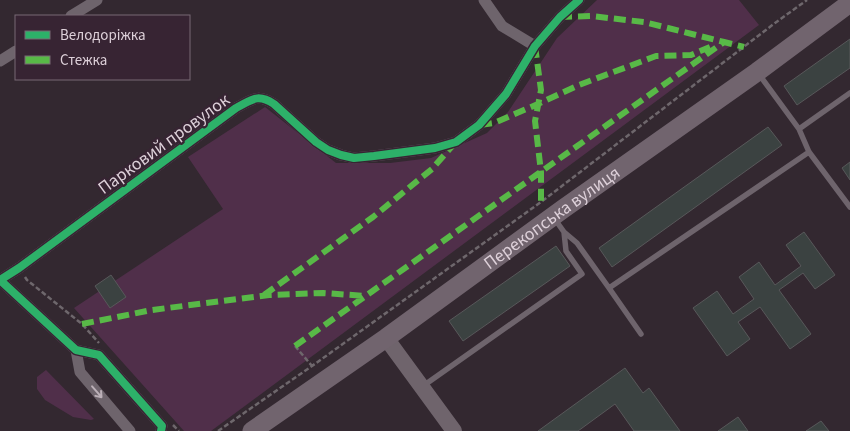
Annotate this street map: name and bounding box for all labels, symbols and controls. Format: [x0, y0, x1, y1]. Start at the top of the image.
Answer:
legend [15, 15, 190, 80]
text: Велодоріжка [60, 25, 146, 46]
text: Стежка [60, 50, 107, 71]
street label: Парковий провулок [93, 88, 235, 200]
street label: Перекопська вулиця [478, 160, 625, 275]
one-way arrow [91, 385, 102, 398]

